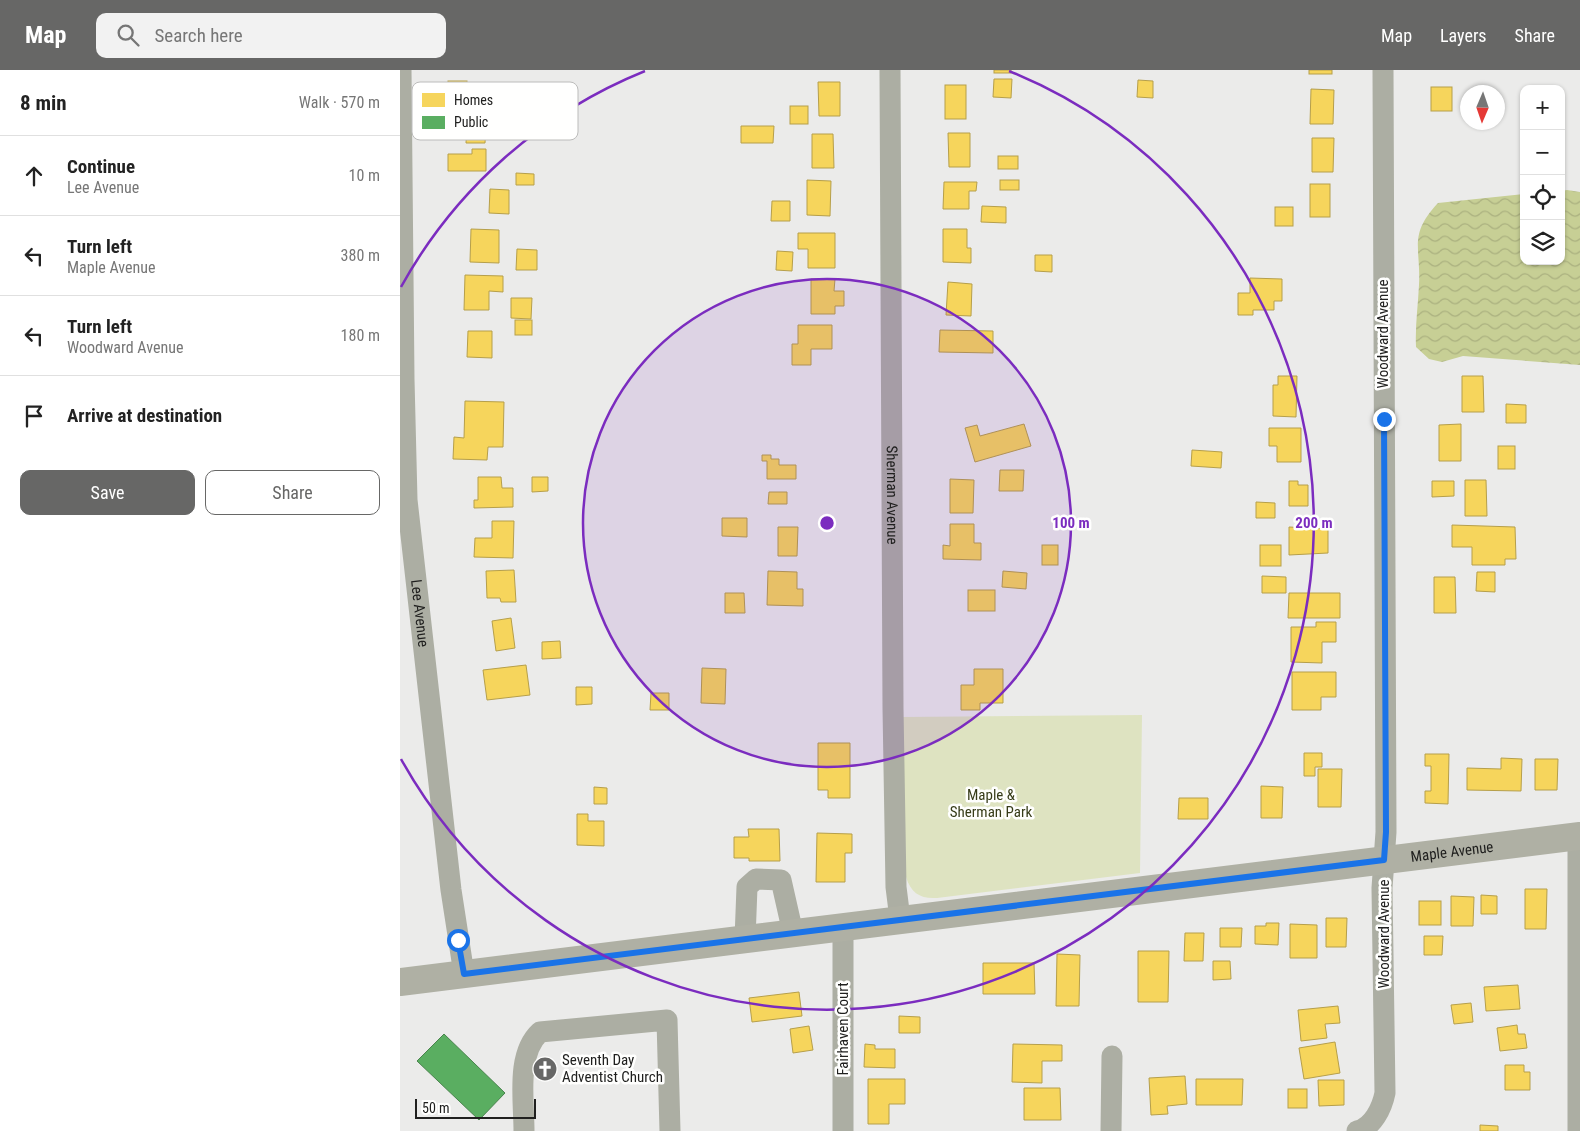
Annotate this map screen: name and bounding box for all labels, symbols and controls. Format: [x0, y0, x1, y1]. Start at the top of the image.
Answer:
search box [96, 13, 446, 58]
text: Map [25, 21, 66, 49]
icon: search [114, 21, 142, 49]
text: Search here [154, 24, 243, 47]
text: Map [1381, 25, 1412, 46]
text: Layers [1440, 25, 1487, 46]
text: Share [1515, 25, 1555, 46]
legend [412, 82, 578, 140]
north arrow [1460, 85, 1505, 130]
map controls [1520, 85, 1565, 265]
button: + [1520, 85, 1565, 130]
text: 8 min [20, 91, 67, 115]
text: Homes [454, 92, 493, 108]
text: Walk · 570 m [299, 93, 380, 112]
text: Public [454, 114, 488, 130]
button: − [1520, 130, 1565, 175]
text: Continue [67, 155, 135, 178]
icon: ahead [20, 162, 48, 190]
text: 10 m [348, 166, 380, 185]
button: locate [1520, 175, 1565, 220]
text: Lee Avenue [67, 178, 139, 197]
button: layers [1520, 220, 1565, 265]
text: Turn left [67, 235, 132, 258]
icon: left [20, 242, 48, 270]
text: 380 m [341, 246, 380, 265]
text: Maple Avenue [67, 258, 156, 277]
street label: Woodward Avenue [1374, 279, 1392, 389]
text: Turn left [67, 315, 132, 338]
icon: left [20, 322, 48, 350]
text: 180 m [341, 326, 380, 345]
text: Woodward Avenue [67, 338, 183, 357]
icon: arrive [20, 402, 48, 430]
text: Arrive at destination [67, 404, 222, 427]
route end [1373, 408, 1396, 431]
street label: Sherman Avenue [883, 445, 901, 545]
button: Save [20, 470, 195, 515]
button: Share [205, 470, 380, 515]
centre of rings [818, 514, 836, 532]
text: 100 m [1052, 514, 1090, 532]
text: 200 m [1295, 514, 1333, 532]
street label: Lee Avenue [407, 578, 433, 648]
park label: Maple & Sherman Park [950, 786, 1033, 821]
street label: Maple Avenue [1410, 838, 1494, 866]
street label: Woodward Avenue [1375, 879, 1393, 989]
route start [447, 929, 470, 952]
street label: Fairhaven Court [834, 982, 852, 1076]
place label: Seventh Day Adventist Church [562, 1051, 663, 1086]
church icon: Seventh Day Adventist Church [532, 1056, 558, 1082]
scale bar [415, 1096, 536, 1119]
text: 50 m [422, 1100, 450, 1116]

